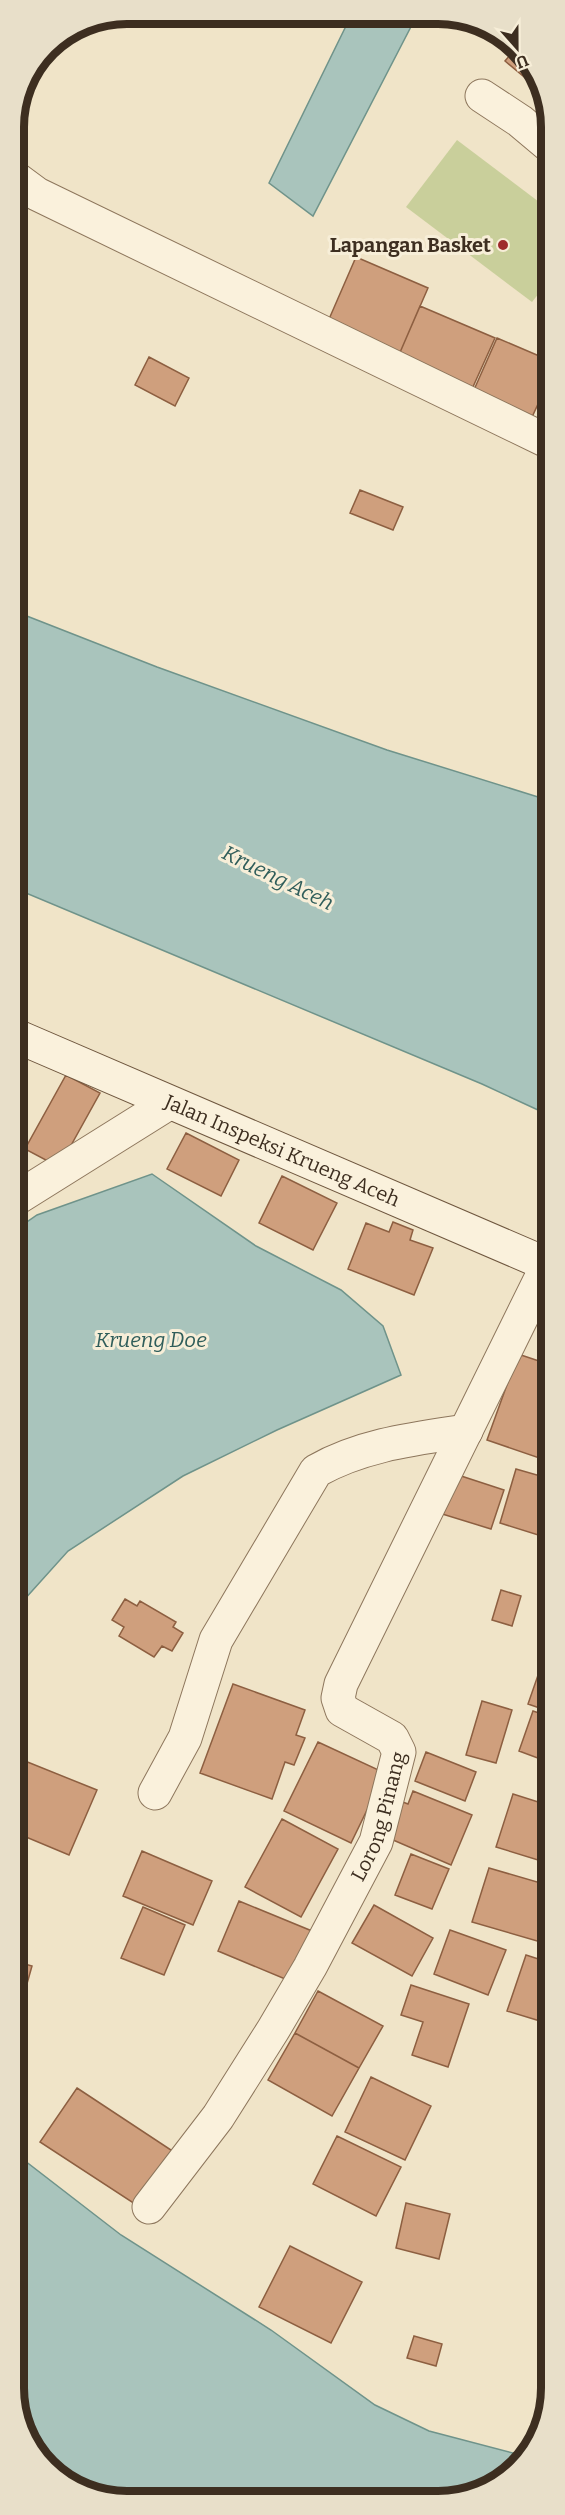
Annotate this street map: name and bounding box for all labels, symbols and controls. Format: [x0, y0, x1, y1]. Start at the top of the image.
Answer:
north arrow [487, 18, 547, 78]
text: U [513, 51, 531, 73]
place label: Lapangan Basket [330, 233, 491, 257]
marker: Lapangan Basket [496, 238, 510, 252]
water label: Krueng Aceh [218, 840, 338, 916]
street label: Jalan Inspeksi Krueng Aceh [160, 1089, 404, 1212]
water label: Krueng Doe [95, 1327, 207, 1353]
street label: Lorong Pinang [346, 1749, 411, 1885]

